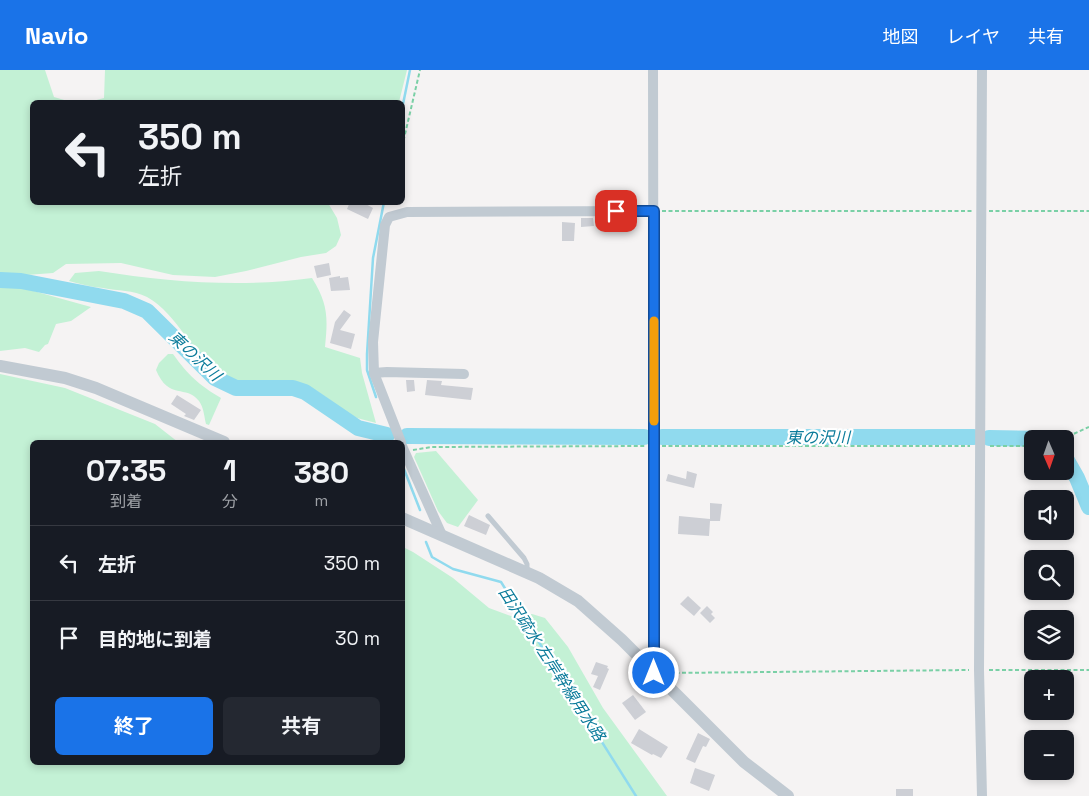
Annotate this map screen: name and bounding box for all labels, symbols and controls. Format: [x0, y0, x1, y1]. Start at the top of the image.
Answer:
text: Navio [25, 20, 89, 51]
text: 地図 [883, 25, 919, 48]
text: レイヤ [947, 25, 1000, 48]
text: 共有 [1028, 25, 1064, 48]
text: 350 m [138, 115, 242, 159]
icon: left [55, 120, 120, 185]
text: 左折 [138, 162, 182, 190]
pin [595, 190, 637, 232]
icon: arrive [602, 197, 630, 225]
water label: 東の沢川 [164, 326, 227, 387]
water label: 東の沢川 [786, 427, 852, 448]
north arrow [1024, 430, 1074, 480]
map controls [1024, 430, 1074, 780]
text: 07:35 [86, 451, 166, 490]
text: 1 [223, 451, 237, 490]
text: 380 [294, 453, 349, 492]
text: m [315, 490, 328, 511]
button: sound [1024, 490, 1074, 540]
text: 到着 [110, 491, 142, 512]
text: 分 [222, 491, 238, 512]
icon: left [55, 549, 83, 577]
button: search [1024, 550, 1074, 600]
text: 350 m [324, 551, 380, 576]
text: 左折 [98, 552, 136, 577]
water label: 田沢疏水 左岸幹線用水路 [494, 583, 611, 747]
button: layers [1024, 610, 1074, 660]
icon: arrive [55, 624, 83, 652]
text: 30 m [335, 626, 380, 651]
text: 目的地に到着 [98, 627, 212, 652]
position arrow [627, 646, 679, 698]
button: + [1024, 670, 1074, 720]
button: 終了 [55, 697, 213, 755]
button: 共有 [223, 697, 380, 755]
button: − [1024, 730, 1074, 780]

